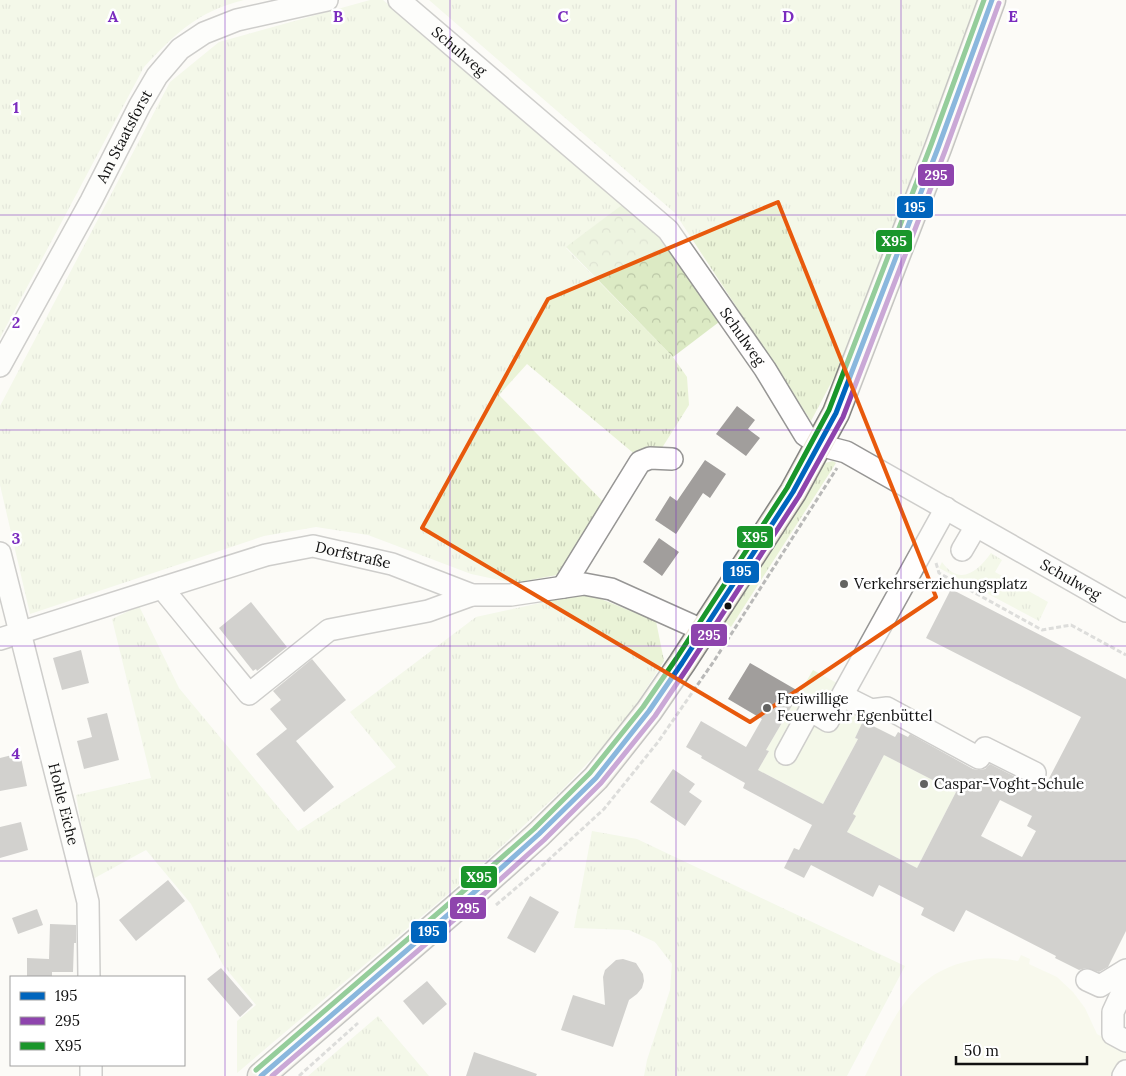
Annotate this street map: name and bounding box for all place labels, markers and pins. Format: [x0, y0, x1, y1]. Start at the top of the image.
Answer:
place label: Verkehrserziehungsplatz [853, 574, 1027, 593]
marker: Verkehrserziehungsplatz [838, 578, 850, 590]
unlabelled marker [723, 601, 733, 611]
place label: Freiwillige Feuerwehr Egenbüttel [777, 689, 933, 725]
marker: Freiwillige Feuerwehr Egenbüttel [761, 702, 773, 714]
place label: Caspar-Voght-Schule [934, 774, 1084, 793]
marker: Caspar-Voght-Schule [918, 778, 930, 790]

